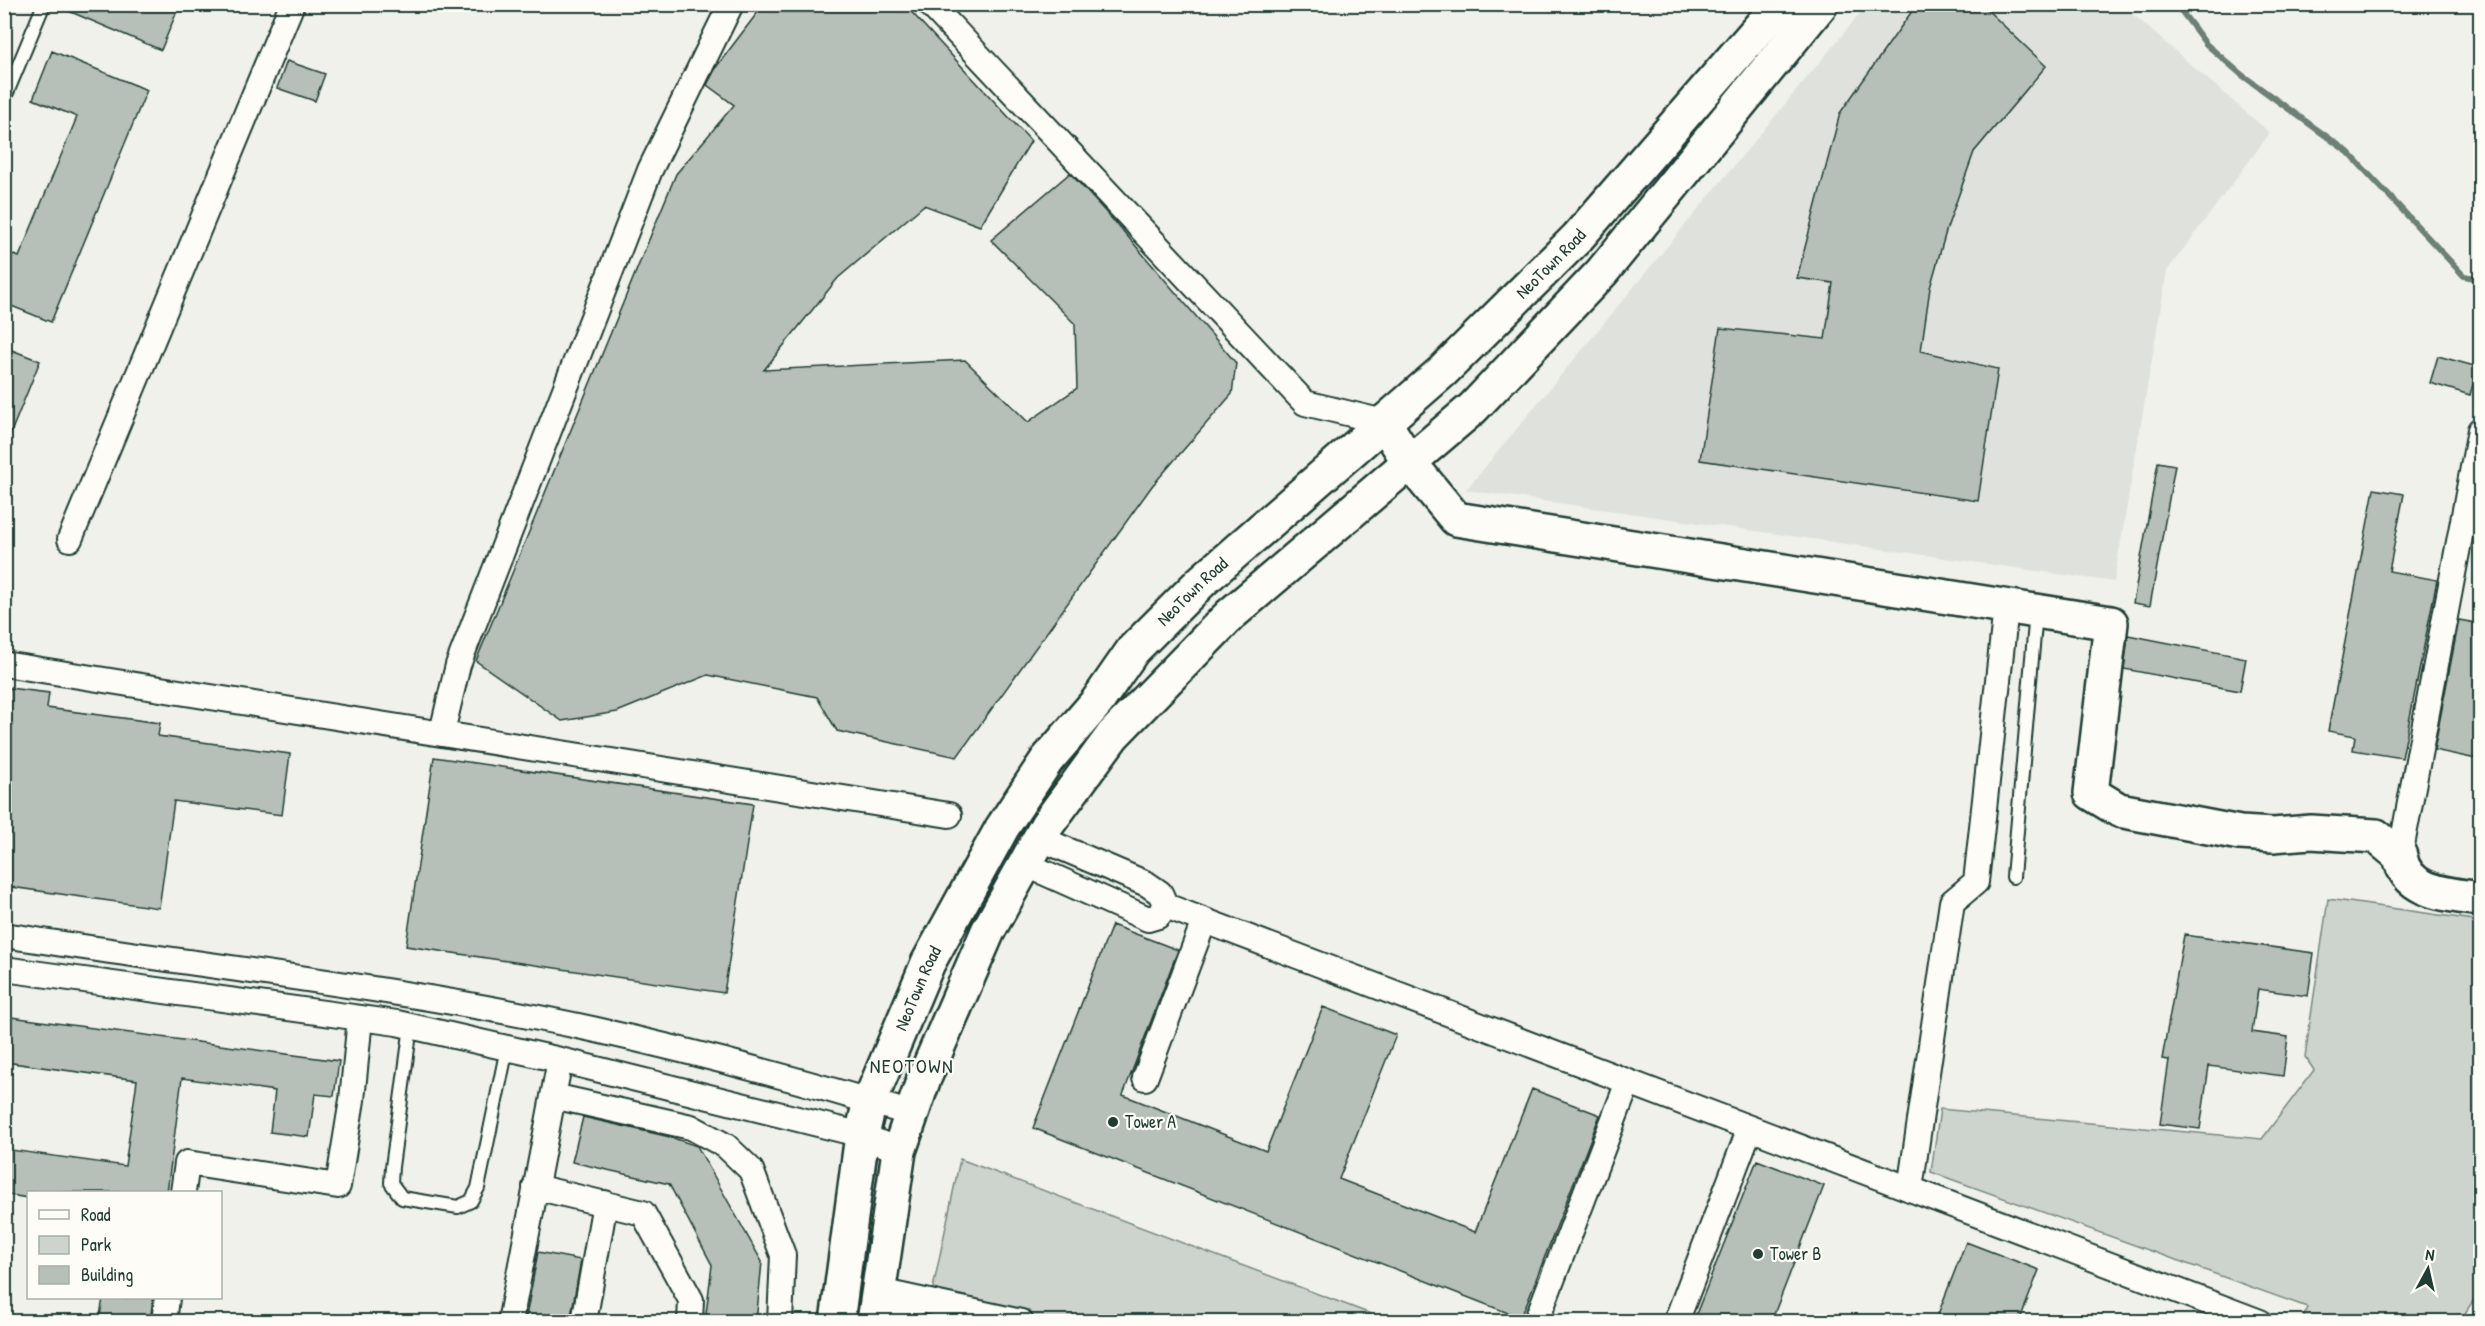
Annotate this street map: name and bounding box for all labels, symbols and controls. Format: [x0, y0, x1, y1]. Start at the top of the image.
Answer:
street label: NeoTown Road [1510, 223, 1592, 304]
street label: NeoTown Road [1151, 551, 1233, 631]
street label: NeoTown Road [888, 941, 947, 1034]
district label: NEOTOWN [870, 1052, 954, 1079]
place label: Tower A [1125, 1109, 1176, 1134]
marker: Tower A [1106, 1115, 1120, 1129]
legend [27, 1191, 222, 1299]
text: Road [81, 1202, 111, 1227]
text: Park [81, 1232, 112, 1257]
north arrow [2398, 1239, 2458, 1299]
place label: Tower B [1770, 1241, 1821, 1266]
text: N [2424, 1243, 2436, 1266]
marker: Tower B [1751, 1247, 1765, 1261]
text: Building [81, 1262, 133, 1287]

